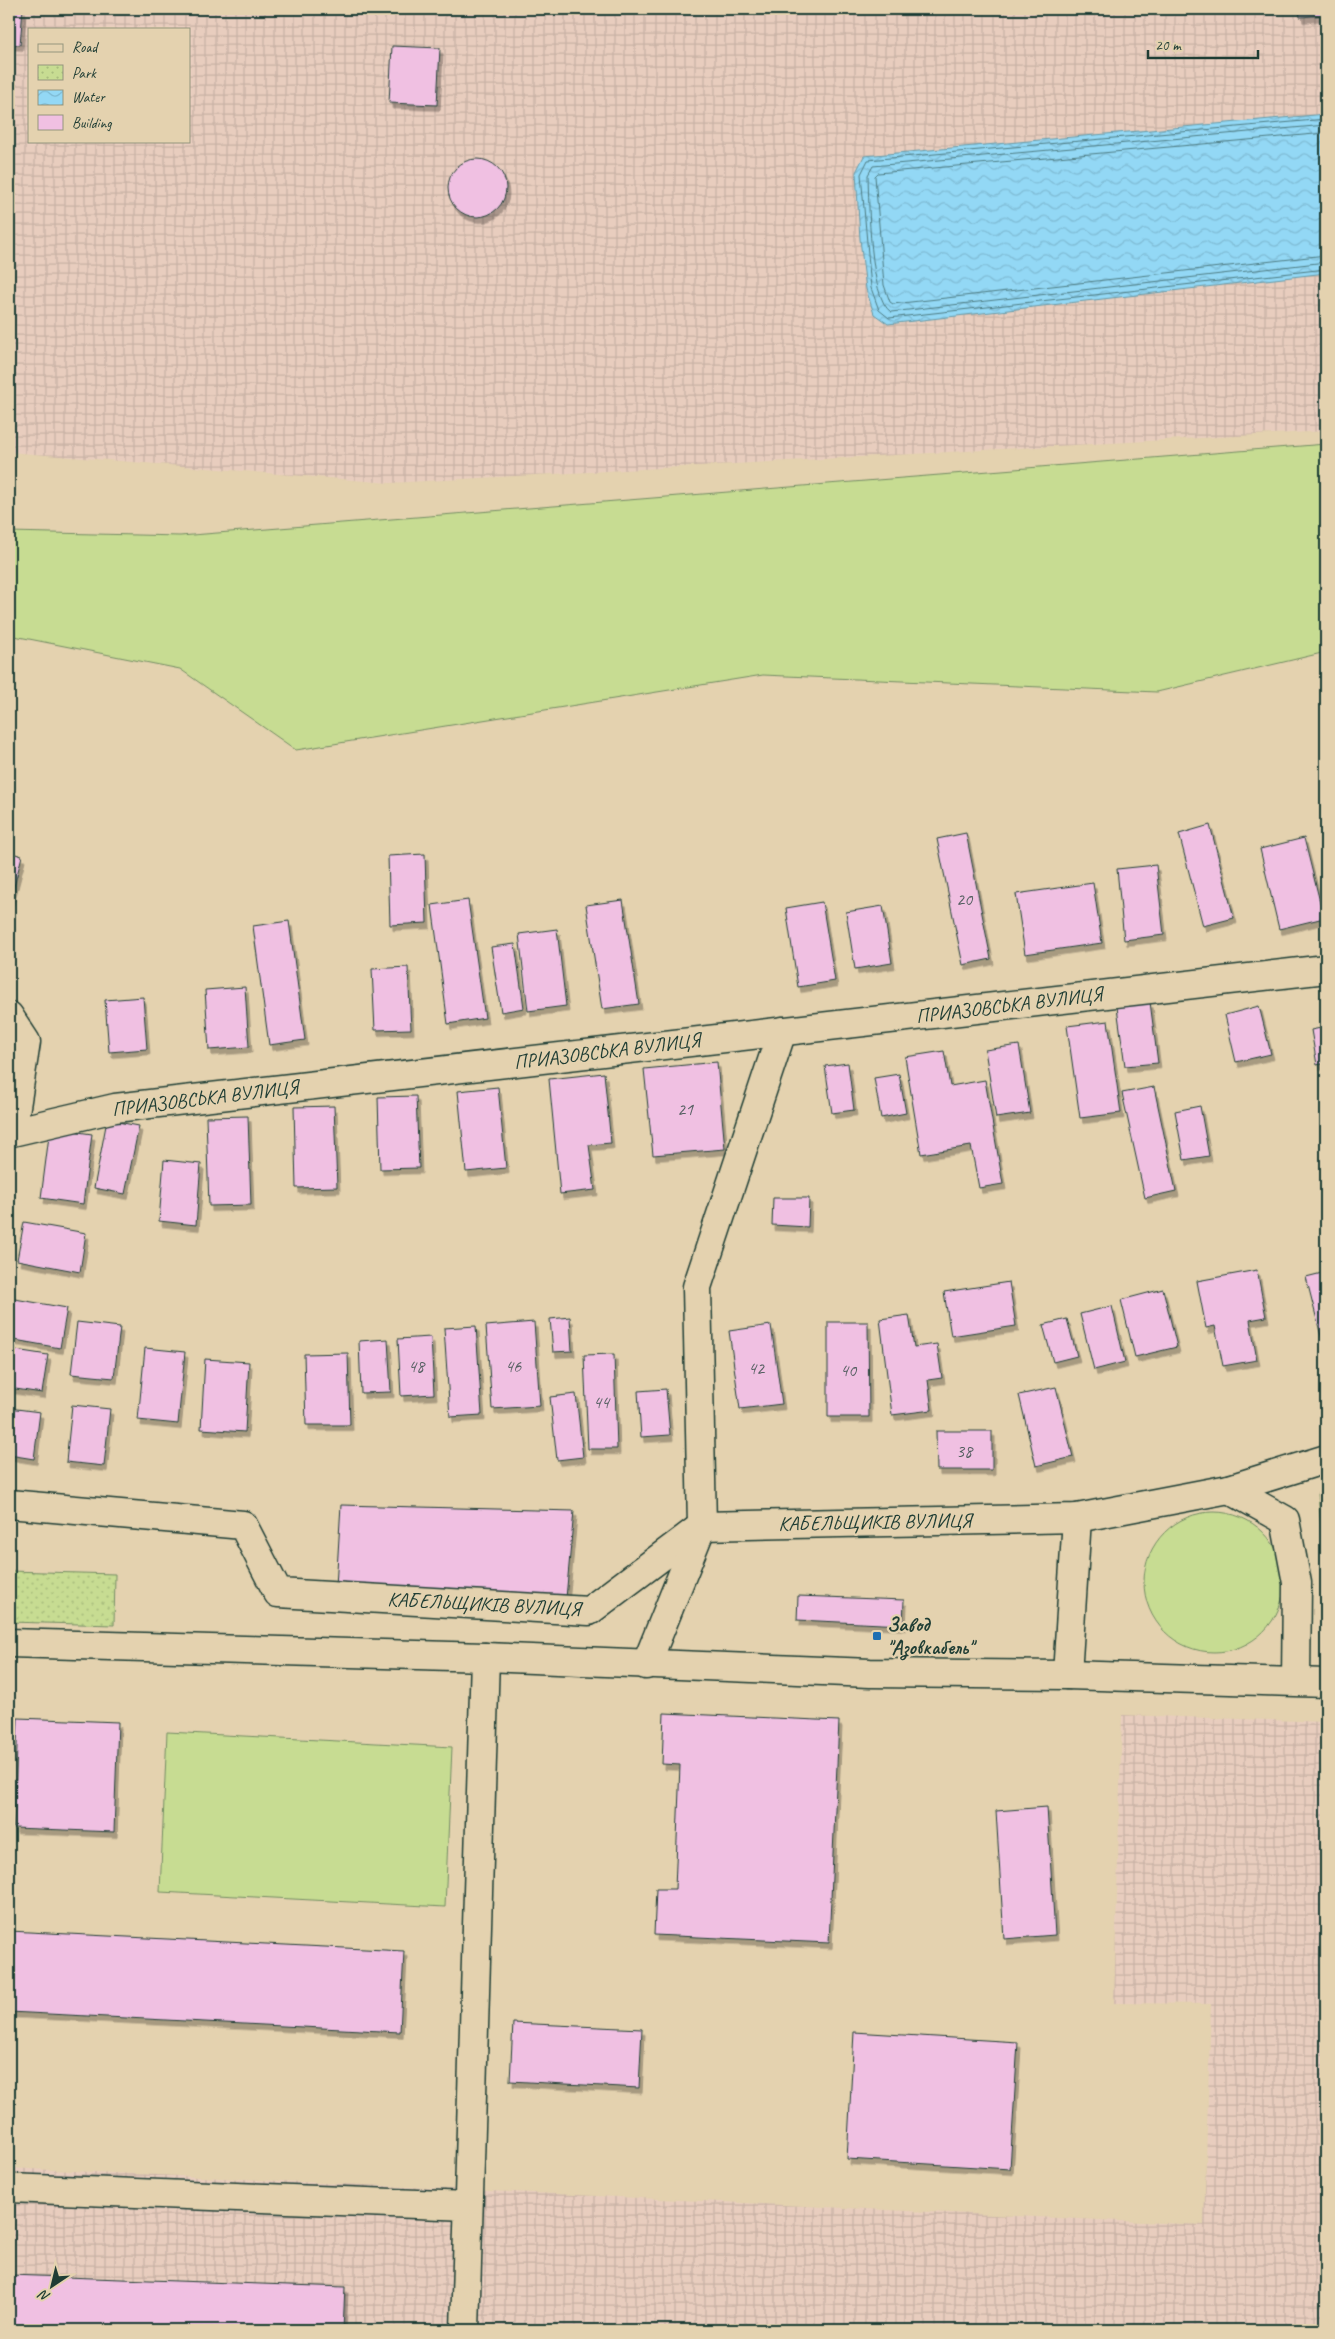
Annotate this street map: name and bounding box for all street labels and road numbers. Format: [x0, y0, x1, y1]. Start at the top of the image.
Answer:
street label: ПРИАЗОВСЬКА ВУЛИЦЯ [914, 981, 1107, 1029]
street label: ПРИАЗОВСЬКА ВУЛИЦЯ [512, 1027, 705, 1075]
street label: ПРИАЗОВСЬКА ВУЛИЦЯ [110, 1074, 303, 1122]
street label: КАБЕЛЬЩИКІВ ВУЛИЦЯ [778, 1508, 975, 1536]
street label: КАБЕЛЬЩИКІВ ВУЛИЦЯ [387, 1586, 585, 1622]

